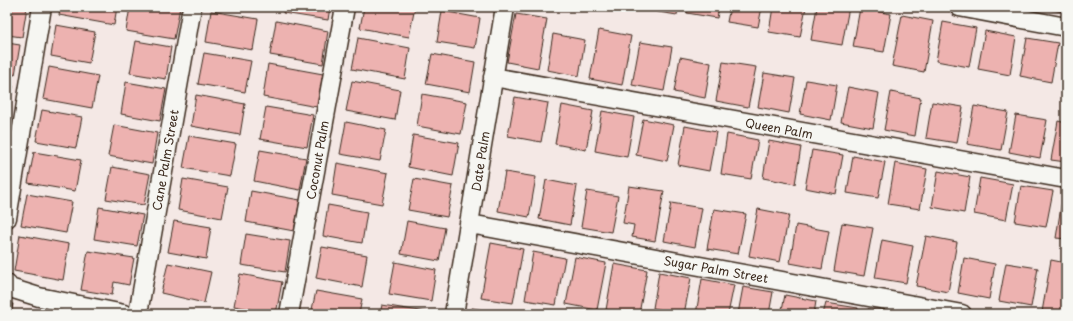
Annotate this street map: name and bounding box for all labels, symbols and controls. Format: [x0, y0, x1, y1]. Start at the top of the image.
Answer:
street label: Cane Palm Street [147, 108, 183, 212]
street label: Queen Palm [744, 113, 814, 143]
street label: Coconut Palm [301, 119, 333, 201]
street label: Date Palm [466, 130, 494, 192]
street label: Sugar Palm Street [662, 251, 770, 287]

